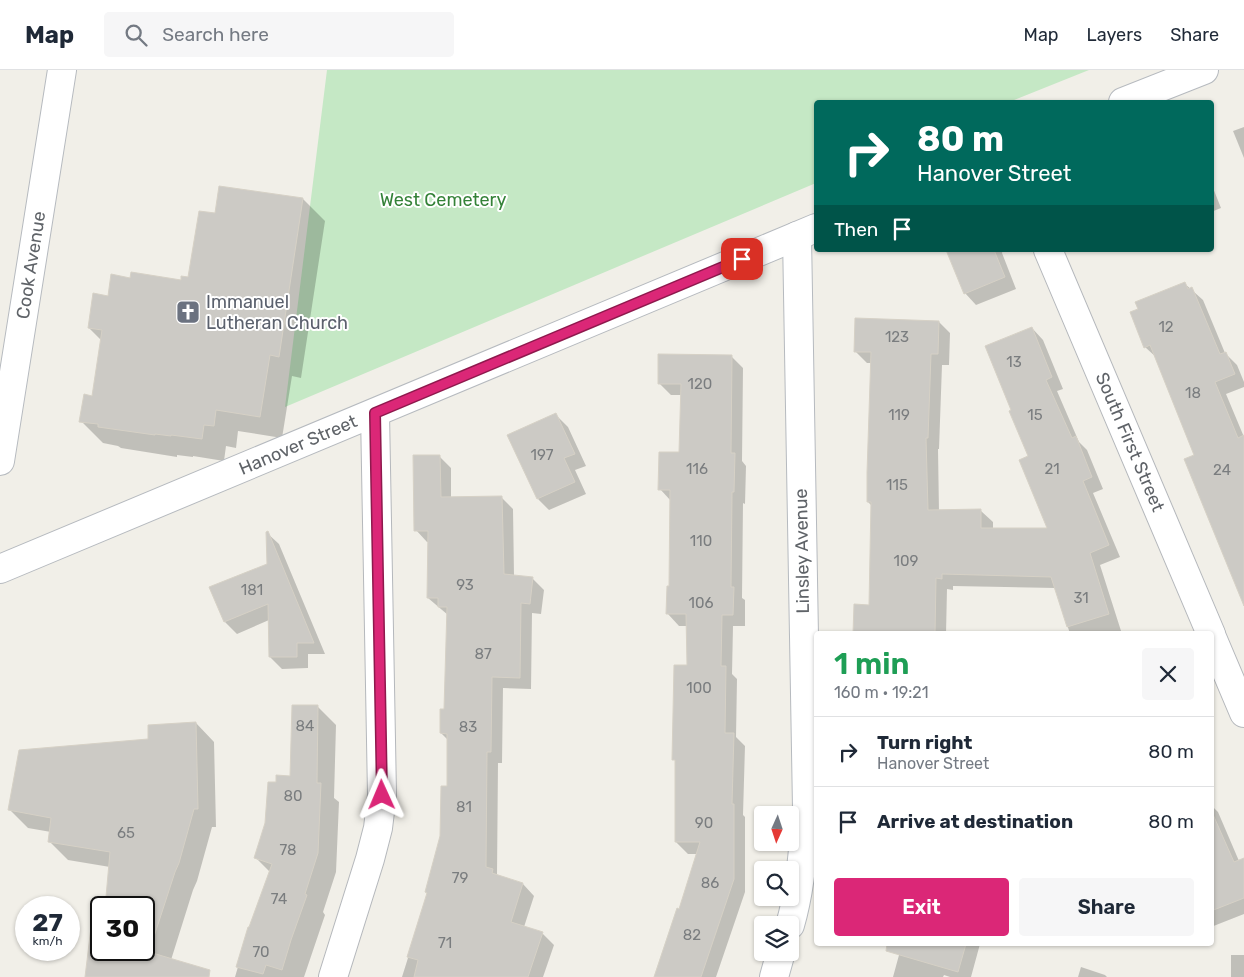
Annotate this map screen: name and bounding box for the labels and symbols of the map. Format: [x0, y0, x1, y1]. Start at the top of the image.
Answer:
park label: West Cemetery [380, 189, 506, 211]
street label: Cook Avenue [12, 210, 50, 320]
pin [721, 238, 763, 280]
place label: Immanuel Lutheran Church [206, 291, 348, 334]
church icon: Immanuel Lutheran Church [175, 299, 201, 325]
house number: 12 [1158, 318, 1174, 336]
house number: 123 [885, 328, 909, 346]
house number: 13 [1006, 353, 1022, 371]
street label: South First Street [1091, 369, 1169, 515]
house number: 120 [688, 375, 712, 393]
house number: 18 [1185, 384, 1201, 402]
house number: 119 [888, 406, 910, 424]
house number: 15 [1027, 406, 1043, 424]
street label: Hanover Street [236, 410, 360, 480]
house number: 197 [530, 446, 554, 464]
house number: 116 [686, 460, 708, 478]
house number: 21 [1044, 460, 1060, 478]
house number: 24 [1213, 461, 1231, 479]
house number: 115 [886, 476, 908, 494]
street label: Linsley Avenue [790, 488, 814, 614]
house number: 110 [690, 532, 712, 550]
house number: 109 [894, 552, 919, 570]
house number: 93 [456, 576, 474, 594]
house number: 181 [241, 581, 263, 599]
house number: 31 [1073, 589, 1089, 607]
house number: 106 [689, 594, 714, 612]
house number: 87 [474, 645, 492, 663]
house number: 100 [686, 679, 712, 697]
house number: 84 [296, 717, 314, 735]
house number: 83 [459, 718, 477, 736]
position arrow [355, 768, 407, 820]
house number: 80 [283, 787, 303, 805]
house number: 81 [456, 798, 472, 816]
north arrow [754, 806, 799, 851]
house number: 90 [695, 814, 713, 832]
house number: 65 [117, 824, 135, 842]
house number: 78 [279, 841, 297, 859]
house number: 79 [452, 869, 468, 887]
house number: 86 [701, 874, 719, 892]
house number: 74 [271, 890, 287, 908]
speed limit sign: 30 [90, 896, 155, 961]
house number: 82 [683, 926, 701, 944]
house number: 71 [438, 934, 452, 952]
house number: 70 [252, 943, 270, 961]

